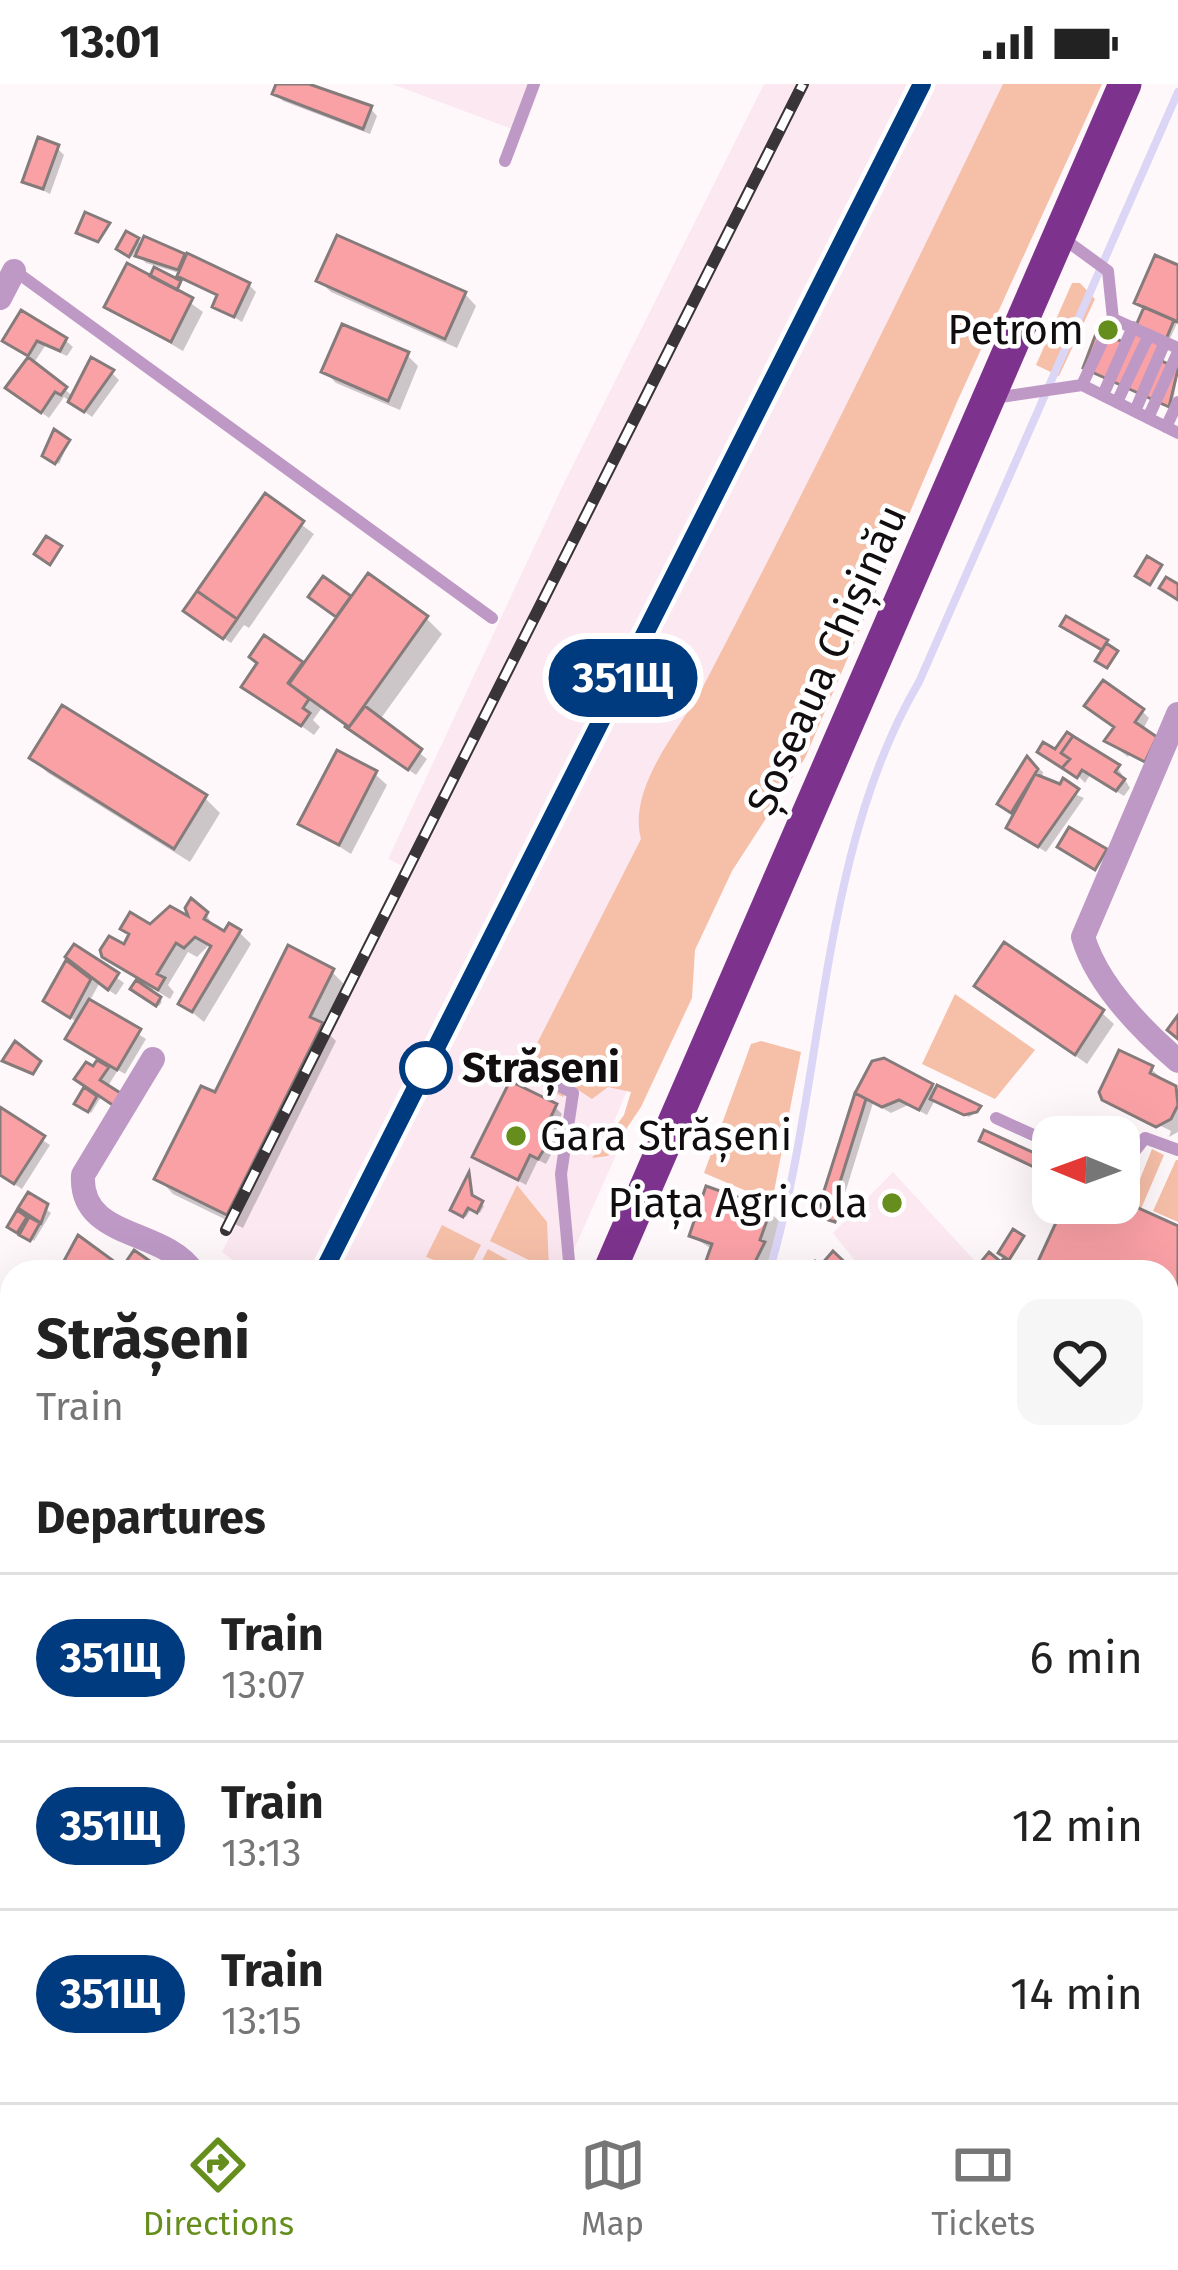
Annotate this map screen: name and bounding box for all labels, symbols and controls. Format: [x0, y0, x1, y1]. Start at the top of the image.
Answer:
text: 13:01 [60, 15, 161, 69]
place label: Petrom [947, 305, 1084, 355]
marker: Petrom [1095, 317, 1121, 343]
street label: Șoseaua Chișinău [736, 497, 920, 823]
line badge: 351Щ [539, 639, 707, 717]
text: 351Щ [573, 653, 673, 703]
marker: Strășeni [401, 1043, 451, 1093]
place label: Strășeni [462, 1043, 620, 1096]
place label: Gara Strășeni [540, 1111, 792, 1163]
north arrow [1032, 1116, 1140, 1224]
map controls [1032, 1116, 1140, 1224]
marker: Gara Strășeni [503, 1123, 529, 1149]
place label: Piața Agricola [607, 1178, 868, 1230]
marker: Piața Agricola [879, 1190, 905, 1216]
button: heart [1017, 1299, 1143, 1425]
text: Strășeni [36, 1305, 250, 1373]
text: Train [36, 1384, 124, 1430]
text: Departures [36, 1491, 266, 1545]
text: Train [221, 1608, 324, 1662]
text: 6 min [1029, 1631, 1143, 1685]
text: 351Щ [60, 1633, 161, 1683]
text: 13:07 [221, 1662, 305, 1708]
text: Train [221, 1776, 324, 1830]
text: 12 min [1012, 1799, 1143, 1853]
text: 351Щ [60, 1801, 161, 1851]
text: 13:13 [221, 1830, 301, 1876]
text: Train [221, 1944, 324, 1998]
text: 14 min [1010, 1967, 1143, 2021]
text: 351Щ [60, 1969, 161, 2019]
text: 13:15 [221, 1998, 301, 2044]
tab: Directions [143, 2132, 294, 2244]
tab: Map [580, 2132, 646, 2244]
tab: Tickets [931, 2132, 1035, 2244]

